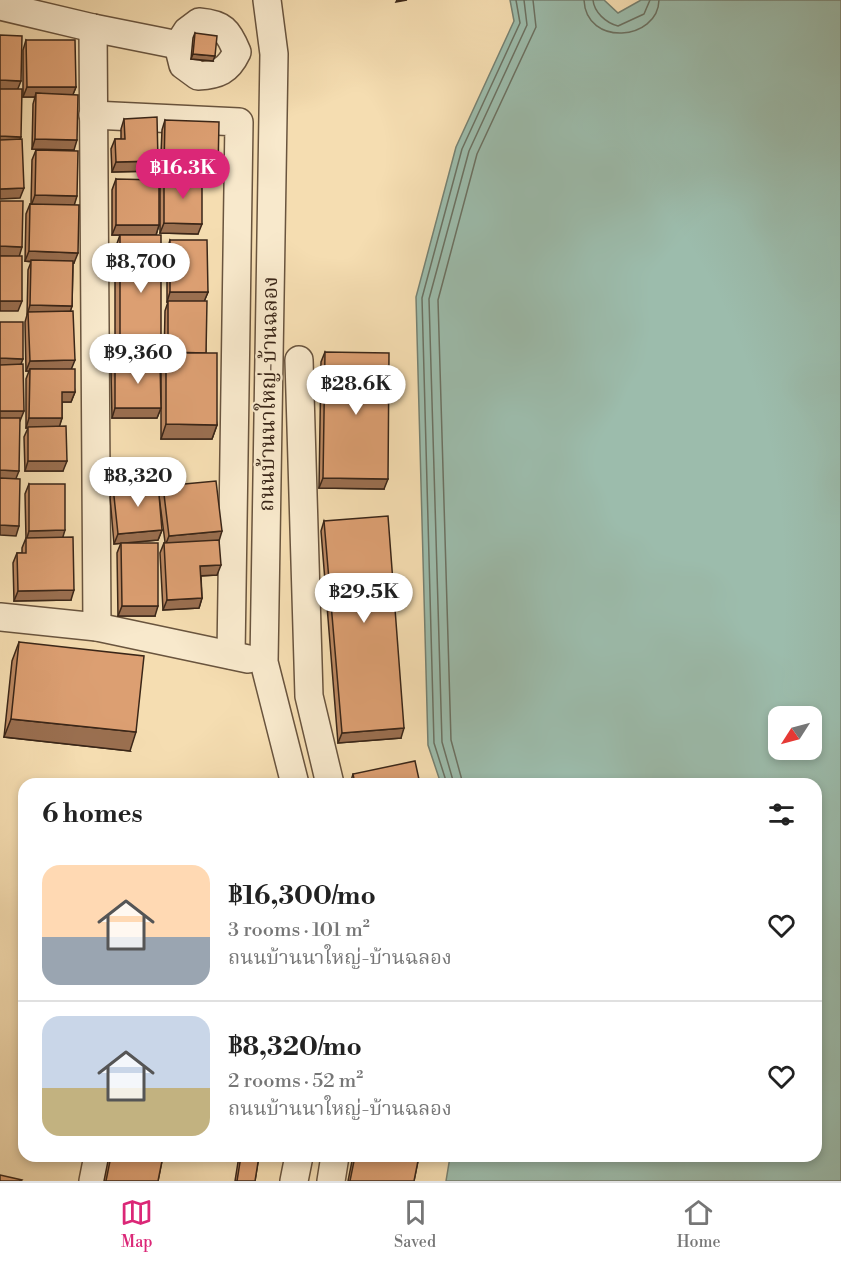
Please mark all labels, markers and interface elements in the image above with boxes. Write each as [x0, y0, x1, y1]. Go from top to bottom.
pin: ฿16.3K [134, 149, 232, 200]
text: ฿16.3K [150, 156, 216, 181]
pin: ฿8,700 [92, 243, 190, 294]
text: ฿8,700 [106, 250, 176, 275]
street label: ถนนบ้านนาใหญ่-บ้านฉลอง [251, 276, 284, 512]
pin: ฿9,360 [89, 334, 187, 385]
text: ฿9,360 [103, 341, 173, 366]
pin: ฿28.6K [307, 365, 405, 416]
text: ฿28.6K [321, 372, 391, 397]
pin: ฿8,320 [89, 457, 187, 508]
text: ฿8,320 [103, 464, 173, 489]
pin: ฿29.5K [315, 573, 413, 624]
text: ฿29.5K [329, 580, 399, 605]
north arrow [768, 706, 822, 760]
map controls [768, 706, 822, 760]
text: 6 homes [42, 798, 143, 830]
icon: filters [765, 798, 798, 831]
text: ฿16,300/mo [228, 880, 376, 912]
icon: home [90, 889, 162, 961]
icon: heart [765, 909, 798, 942]
text: 3 rooms · 101 m² [228, 918, 370, 943]
text: ถนนบ้านนาใหญ่-บ้านฉลอง [228, 946, 452, 971]
text: ฿8,320/mo [228, 1031, 362, 1063]
icon: home [90, 1040, 162, 1112]
icon: heart [765, 1060, 798, 1093]
text: 2 rooms · 52 m² [228, 1069, 363, 1094]
text: ถนนบ้านนาใหญ่-บ้านฉลอง [228, 1097, 452, 1122]
tab: Map [120, 1196, 153, 1252]
tab: Saved [394, 1196, 436, 1252]
tab: Home [677, 1196, 721, 1252]

